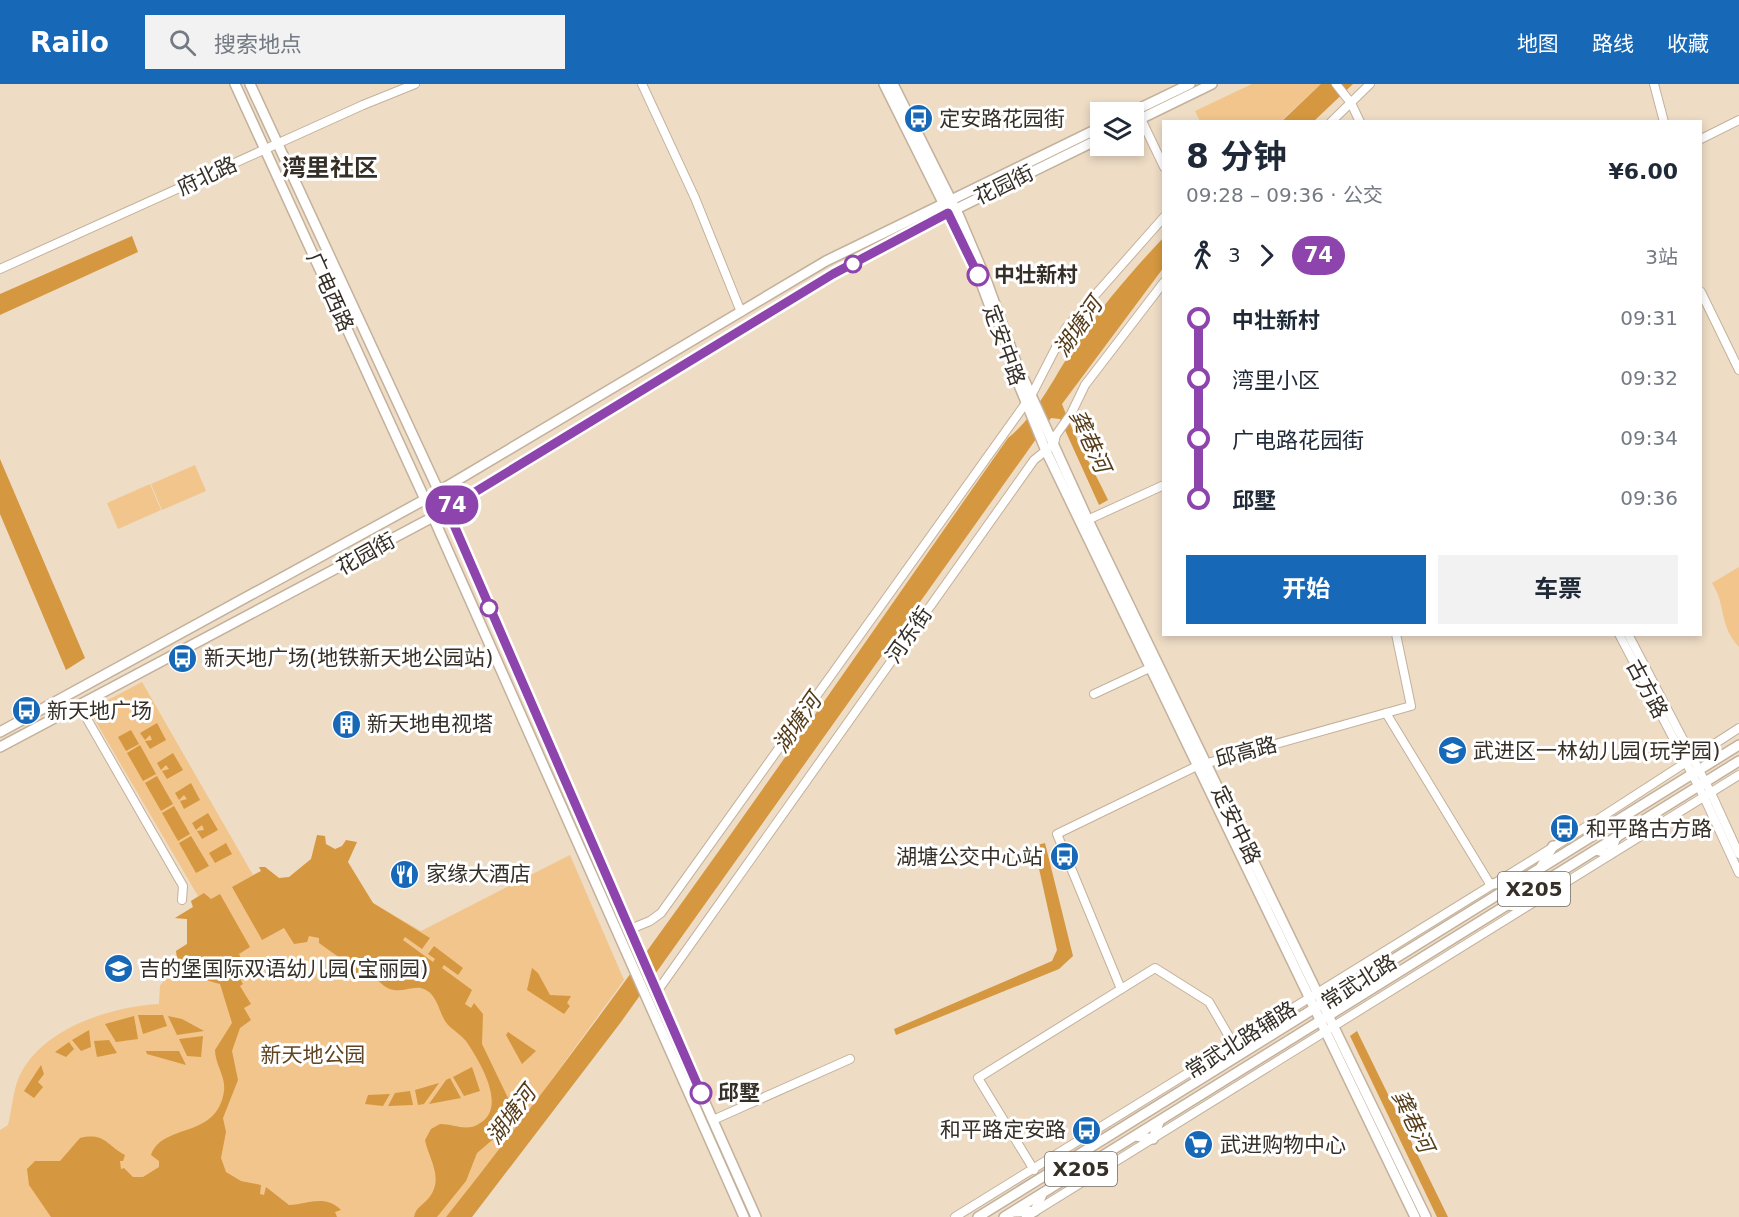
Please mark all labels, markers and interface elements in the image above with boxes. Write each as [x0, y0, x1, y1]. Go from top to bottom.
search box [145, 15, 565, 69]
text: Railo [30, 26, 109, 59]
icon: search [166, 26, 199, 59]
text: 搜索地点 [214, 32, 302, 57]
text: 地图 [1517, 32, 1559, 56]
text: 路线 [1592, 32, 1634, 56]
text: 收藏 [1667, 32, 1709, 56]
map controls [1090, 102, 1144, 156]
button: layers [1090, 102, 1144, 156]
bus stop icon: 定安路花园街 [902, 103, 934, 135]
place label: 定安路花园街 [939, 107, 1065, 131]
text: 8 分钟 [1186, 137, 1286, 176]
street label: 府北路 [173, 152, 241, 200]
district label: 湾里社区 [282, 154, 378, 182]
text: ¥6.00 [1608, 159, 1678, 184]
street label: 花园街 [970, 160, 1038, 210]
text: 09:28 – 09:36 · 公交 [1186, 183, 1383, 207]
icon: walk [1186, 239, 1219, 272]
icon: forward [1250, 239, 1283, 272]
text: 3 [1228, 243, 1241, 267]
text: 74 [1304, 243, 1333, 267]
text: 3站 [1645, 245, 1678, 269]
street label: 广电西路 [302, 249, 358, 335]
unlabelled marker [844, 255, 862, 273]
place label: 中壮新村 [994, 263, 1078, 287]
marker: 中壮新村 [967, 264, 989, 286]
water label: 湖塘河 [1049, 290, 1109, 361]
street label: 定安中路 [978, 301, 1030, 389]
text: 09:31 [1620, 306, 1678, 330]
text: 中壮新村 [1232, 308, 1320, 333]
text: 09:32 [1620, 366, 1678, 390]
text: 湾里小区 [1232, 368, 1320, 393]
water label: 龚巷河 [1065, 406, 1117, 480]
text: 09:34 [1620, 426, 1678, 450]
text: 广电路花园街 [1232, 428, 1364, 453]
line badge: 74 [425, 486, 479, 524]
text: 09:36 [1620, 486, 1678, 510]
text: 邱墅 [1232, 488, 1276, 513]
text: 74 [437, 493, 467, 517]
street label: 花园街 [333, 528, 399, 580]
button: 开始 [1186, 555, 1426, 624]
button: 车票 [1438, 555, 1678, 624]
unlabelled marker [480, 599, 498, 617]
street label: 河东街 [881, 602, 937, 668]
bus stop icon: 新天地广场(地铁新天地公园站) [167, 642, 199, 674]
place label: 新天地广场(地铁新天地公园站) [204, 646, 493, 670]
street label: 古方路 [1622, 656, 1672, 722]
water label: 湖塘河 [768, 686, 828, 757]
bus stop icon: 新天地广场 [10, 695, 42, 727]
place label: 新天地广场 [47, 699, 152, 723]
building icon: 新天地电视塔 [330, 708, 362, 740]
place label: 新天地电视塔 [367, 712, 493, 736]
street label: 邱高路 [1212, 732, 1280, 772]
school or university icon: 武进区一林幼儿园(玩学园) [1436, 735, 1468, 767]
place label: 武进区一林幼儿园(玩学园) [1473, 739, 1720, 763]
street label: 定安中路 [1207, 782, 1265, 868]
bus stop icon: 和平路古方路 [1549, 813, 1581, 845]
place label: 和平路古方路 [1586, 817, 1712, 841]
bus stop icon: 湖塘公交中心站 [1048, 841, 1080, 873]
place label: 湖塘公交中心站 [896, 845, 1043, 869]
restaurant icon: 家缘大酒店 [389, 858, 421, 890]
place label: 家缘大酒店 [426, 862, 531, 886]
road number: X205 [1498, 872, 1570, 906]
street label: 常武北路 [1317, 950, 1401, 1014]
school or university icon: 吉的堡国际双语幼儿园(宝丽园) [102, 953, 134, 985]
place label: 吉的堡国际双语幼儿园(宝丽园) [139, 957, 428, 981]
street label: 常武北路辅路 [1181, 996, 1301, 1084]
park label: 新天地公园 [261, 1043, 366, 1067]
water label: 湖塘河 [481, 1078, 543, 1149]
place label: 邱墅 [718, 1081, 760, 1105]
marker: 邱墅 [690, 1082, 712, 1104]
water label: 龚巷河 [1387, 1086, 1440, 1160]
bus stop icon: 和平路定安路 [1071, 1114, 1103, 1146]
place label: 和平路定安路 [940, 1118, 1066, 1142]
supermarket icon: 武进购物中心 [1183, 1129, 1215, 1161]
place label: 武进购物中心 [1220, 1133, 1346, 1157]
road number: X205 [1045, 1152, 1117, 1186]

